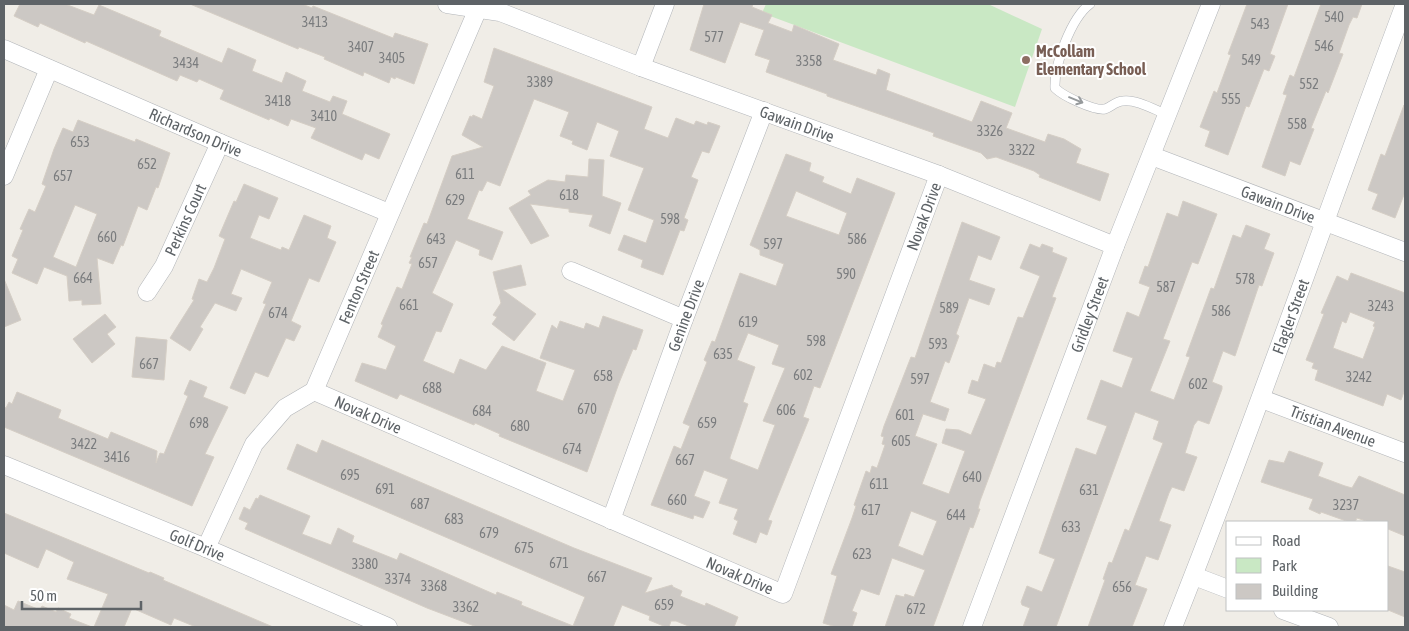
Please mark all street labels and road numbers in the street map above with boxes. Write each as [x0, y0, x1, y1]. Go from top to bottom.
street label: Gawain Drive [758, 102, 837, 145]
street label: Richardson Drive [146, 104, 245, 160]
street label: Perkins Court [161, 180, 209, 259]
street label: Novak Drive [903, 180, 944, 253]
street label: Gawain Drive [1239, 182, 1318, 226]
street label: Fenton Street [335, 247, 383, 326]
street label: Gridley Street [1067, 273, 1112, 355]
street label: Flagler Street [1268, 276, 1312, 356]
street label: Genine Drive [664, 277, 707, 354]
street label: Novak Drive [332, 392, 404, 437]
street label: Tristian Avenue [1288, 401, 1378, 450]
street label: Golf Drive [167, 525, 228, 564]
street label: Novak Drive [704, 553, 776, 598]

